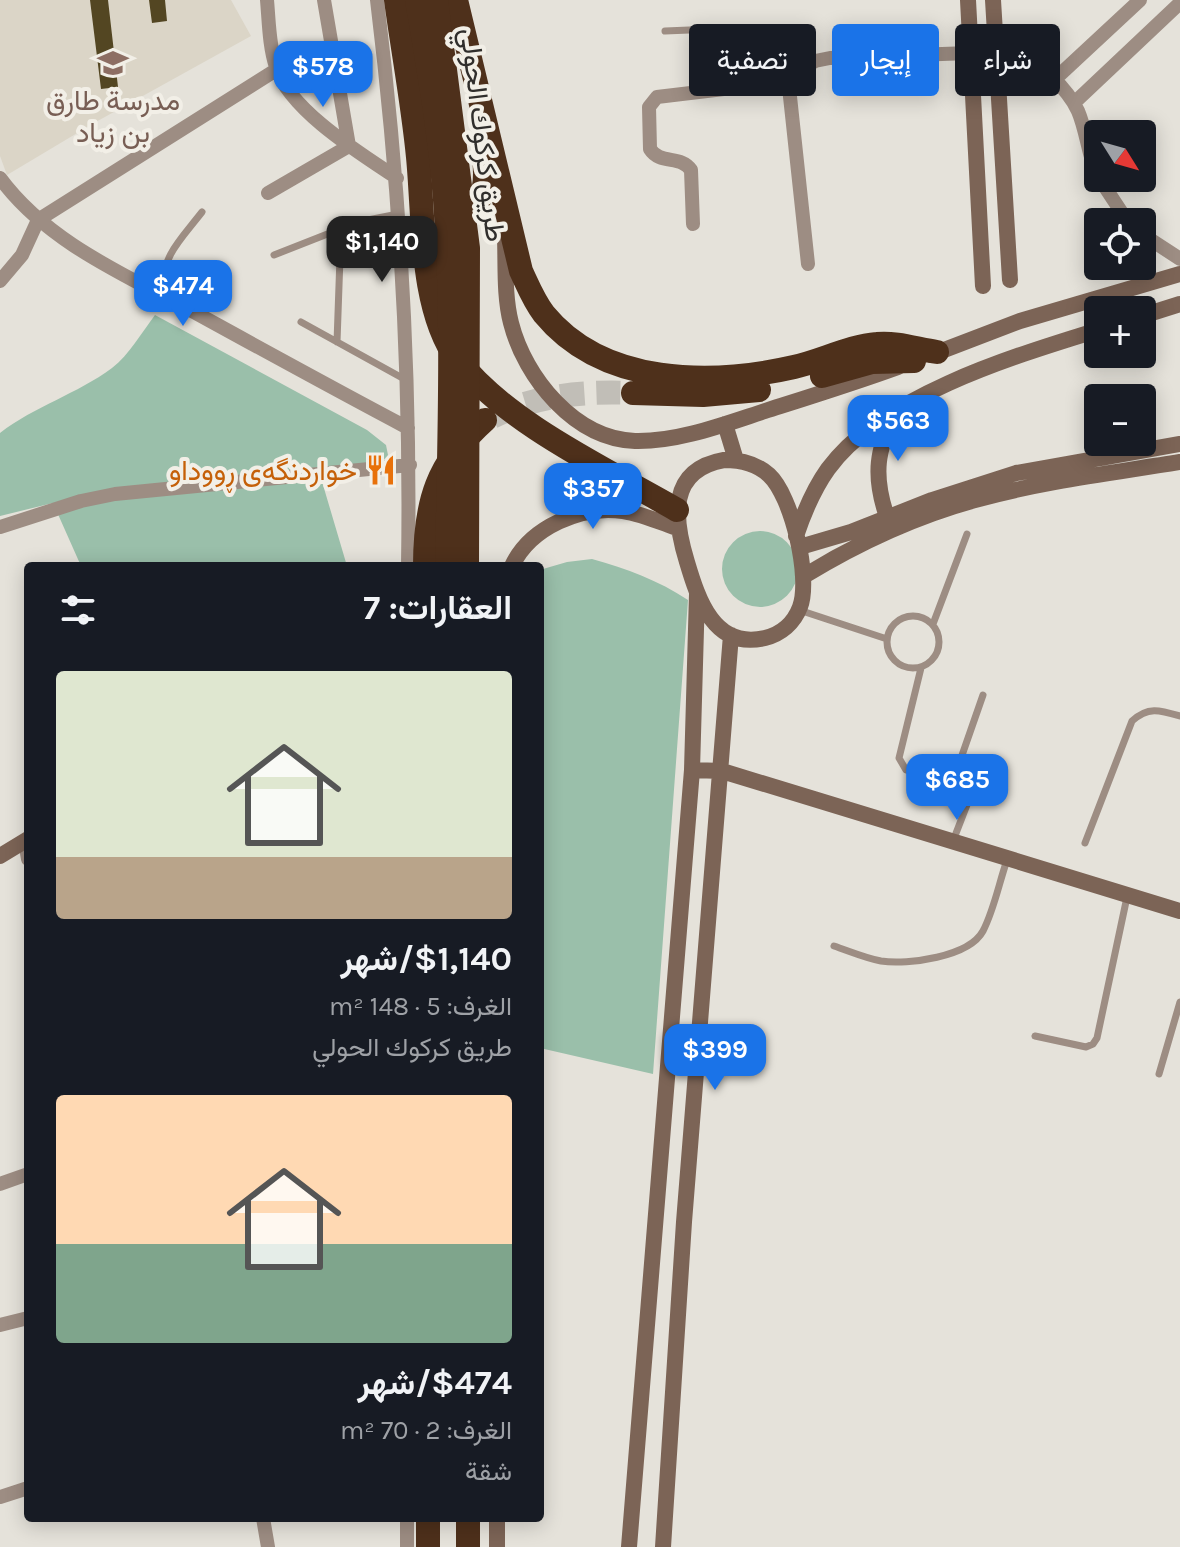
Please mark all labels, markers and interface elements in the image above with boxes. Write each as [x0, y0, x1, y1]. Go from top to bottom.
chip: تصفية [689, 24, 816, 96]
chip: إيجار [832, 24, 939, 96]
chip: شراء [955, 24, 1060, 96]
street label: طريق كركوك الحولي [448, 26, 512, 245]
pin: $578 [276, 41, 370, 109]
school or university icon: مدرسة طارق بن زياد [96, 46, 130, 80]
text: $578 [292, 51, 354, 82]
place label: مدرسة طارق بن زياد [46, 84, 180, 150]
north arrow [1084, 120, 1156, 192]
map controls [1084, 120, 1156, 456]
button: locate [1084, 208, 1156, 280]
pin: $1,140 [317, 216, 447, 284]
text: $1,140 [345, 226, 419, 257]
pin: $474 [136, 260, 230, 328]
text: $474 [152, 270, 214, 301]
button: + [1084, 296, 1156, 368]
button: − [1084, 384, 1156, 456]
pin: $563 [851, 395, 945, 463]
text: $563 [865, 405, 931, 436]
restaurant icon: خواردنگەی ڕووداو [364, 453, 398, 487]
place label: خواردنگەی ڕووداو [169, 454, 357, 493]
pin: $357 [546, 463, 640, 531]
text: $357 [562, 473, 624, 504]
icon: filters [56, 588, 100, 632]
text: العقارات: 7 [363, 588, 512, 628]
icon: home [212, 723, 356, 867]
pin: $685 [910, 754, 1004, 822]
text: $685 [924, 764, 990, 795]
text: $1,140/شهر [340, 939, 512, 979]
text: الغرف: 5 · 148 m² [329, 991, 512, 1022]
pin: $399 [668, 1024, 762, 1092]
text: طريق كركوك الحولي [312, 1032, 512, 1063]
text: $399 [682, 1034, 748, 1065]
icon: home [212, 1147, 356, 1291]
text: $474/شهر [358, 1363, 512, 1403]
text: الغرف: 2 · 70 m² [340, 1415, 512, 1446]
text: شقة [465, 1456, 512, 1487]

